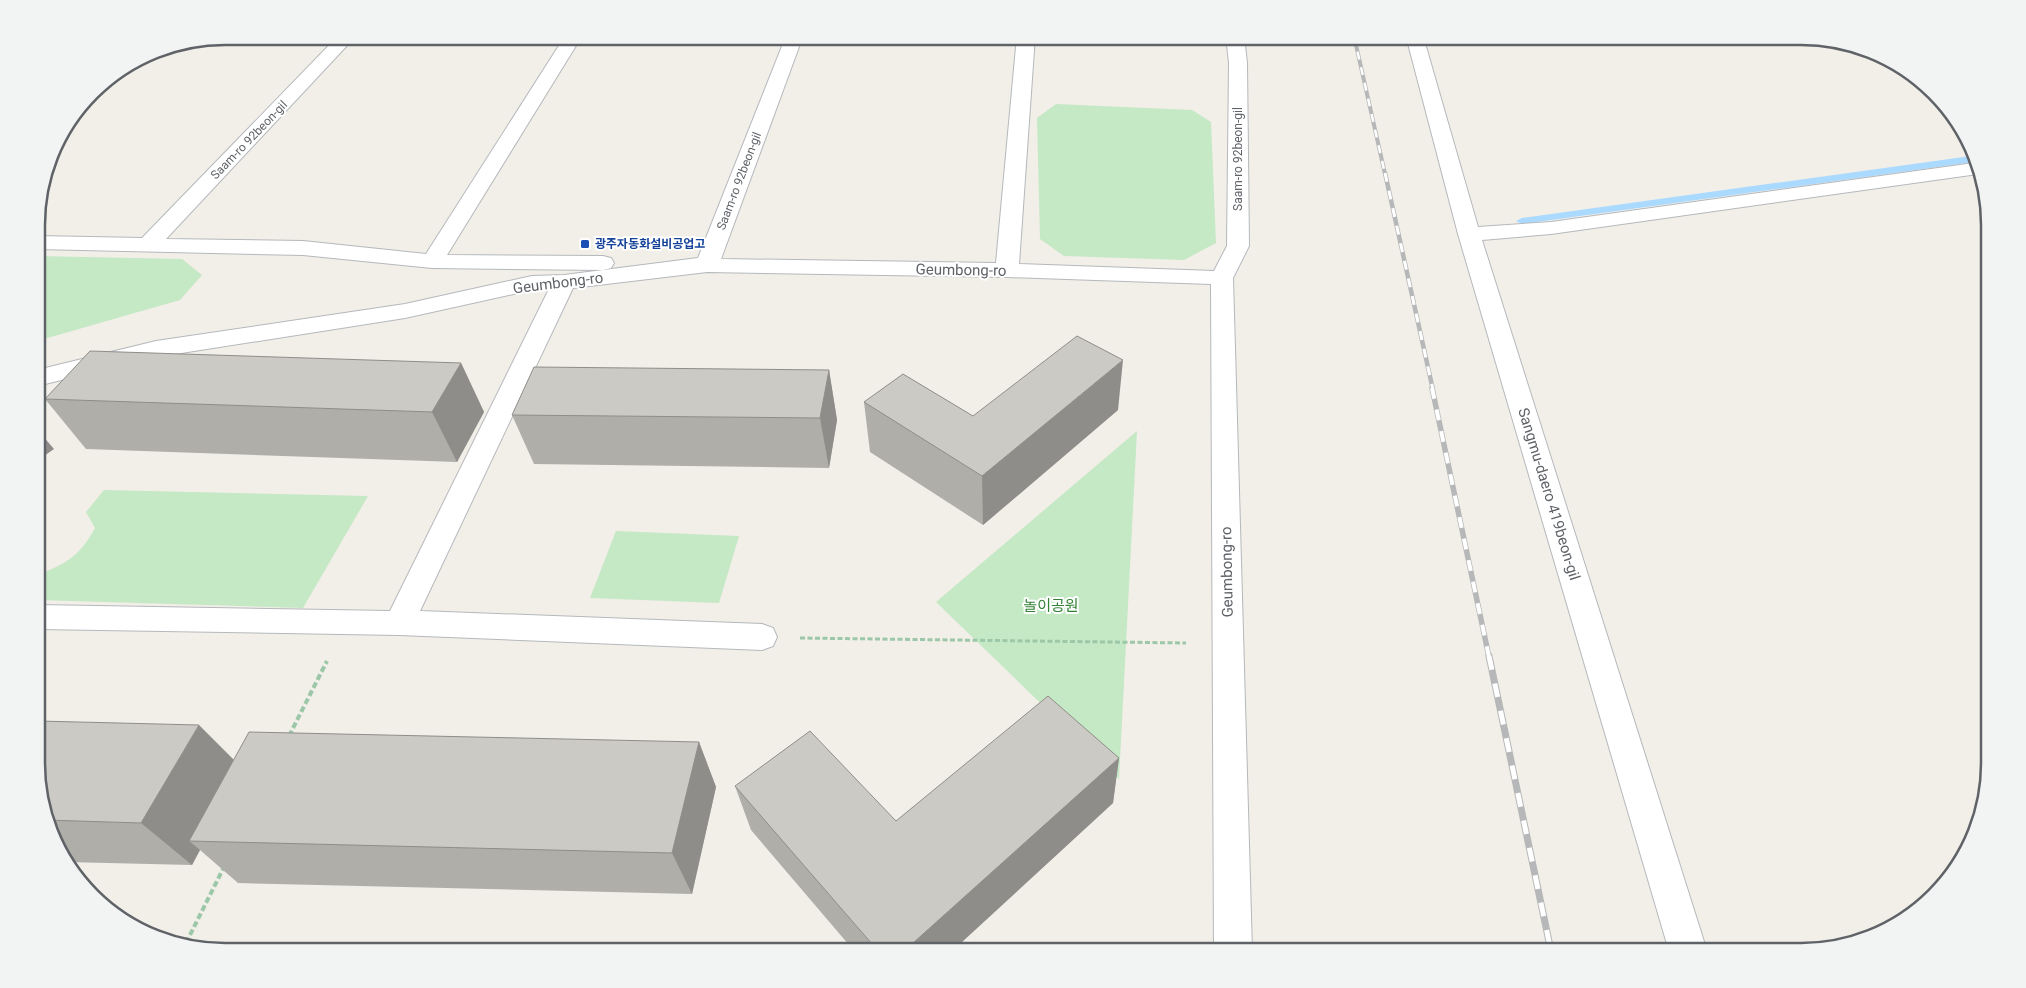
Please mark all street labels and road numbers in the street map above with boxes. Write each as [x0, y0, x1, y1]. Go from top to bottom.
street label: Saam-ro 92beon-gil [208, 98, 290, 182]
street label: Saam-ro 92beon-gil [1231, 107, 1245, 211]
street label: Saam-ro 92beon-gil [714, 130, 764, 232]
street label: Geumbong-ro [915, 260, 1007, 280]
street label: Geumbong-ro [512, 269, 604, 297]
street label: Sangmu-daero 419beon-gil [1514, 406, 1584, 582]
street label: Geumbong-ro [1217, 526, 1237, 618]

